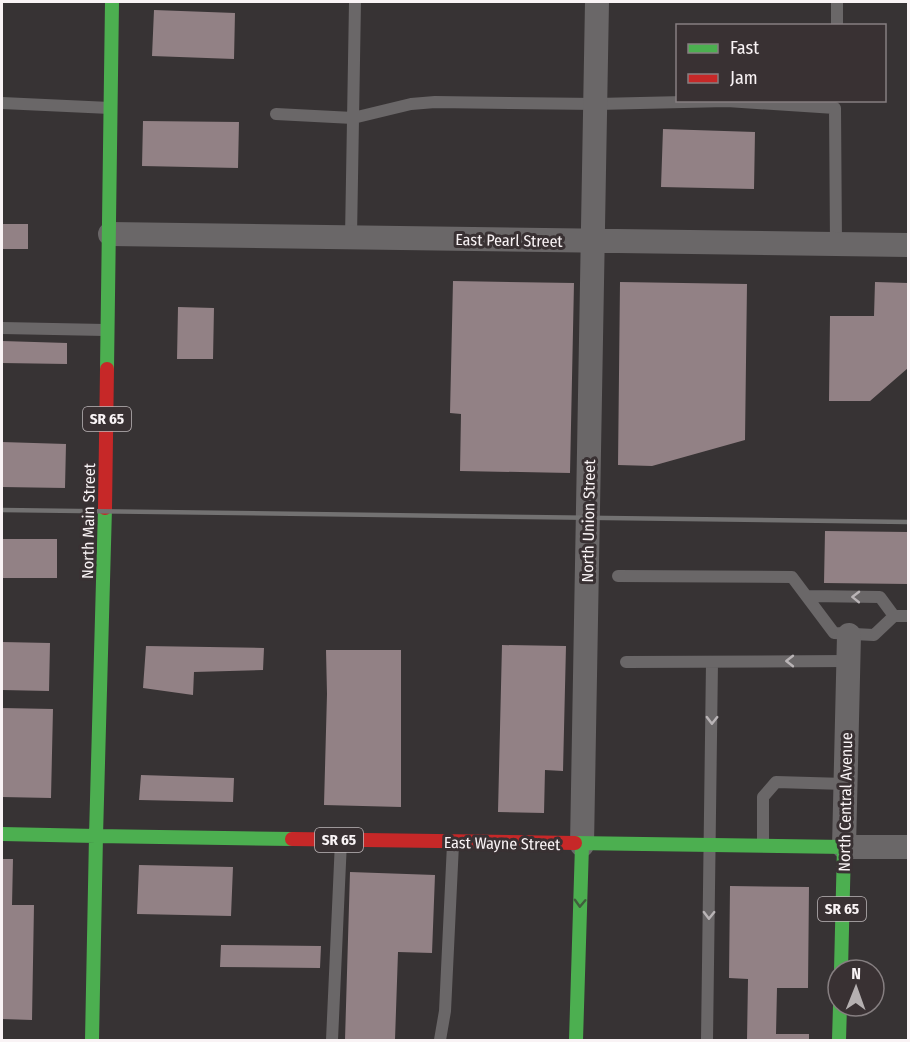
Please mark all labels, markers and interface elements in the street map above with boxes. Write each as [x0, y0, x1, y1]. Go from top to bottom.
legend [676, 24, 886, 102]
text: Fast [730, 37, 759, 59]
text: Jam [730, 67, 758, 89]
street label: East Pearl Street [455, 230, 564, 251]
road number: SR 65 [83, 407, 131, 431]
street label: North Union Street [578, 459, 599, 583]
street label: North Main Street [78, 462, 99, 579]
one-way arrow [851, 591, 860, 603]
one-way arrow [785, 655, 794, 667]
one-way arrow [706, 716, 718, 725]
street label: North Central Avenue [835, 732, 856, 872]
road number: SR 65 [315, 828, 363, 852]
street label: East Wayne Street [444, 833, 561, 854]
road number: SR 65 [818, 897, 866, 921]
one-way arrow [574, 899, 587, 908]
one-way arrow [703, 911, 715, 920]
north arrow [826, 958, 886, 1018]
text: N [851, 964, 861, 983]

